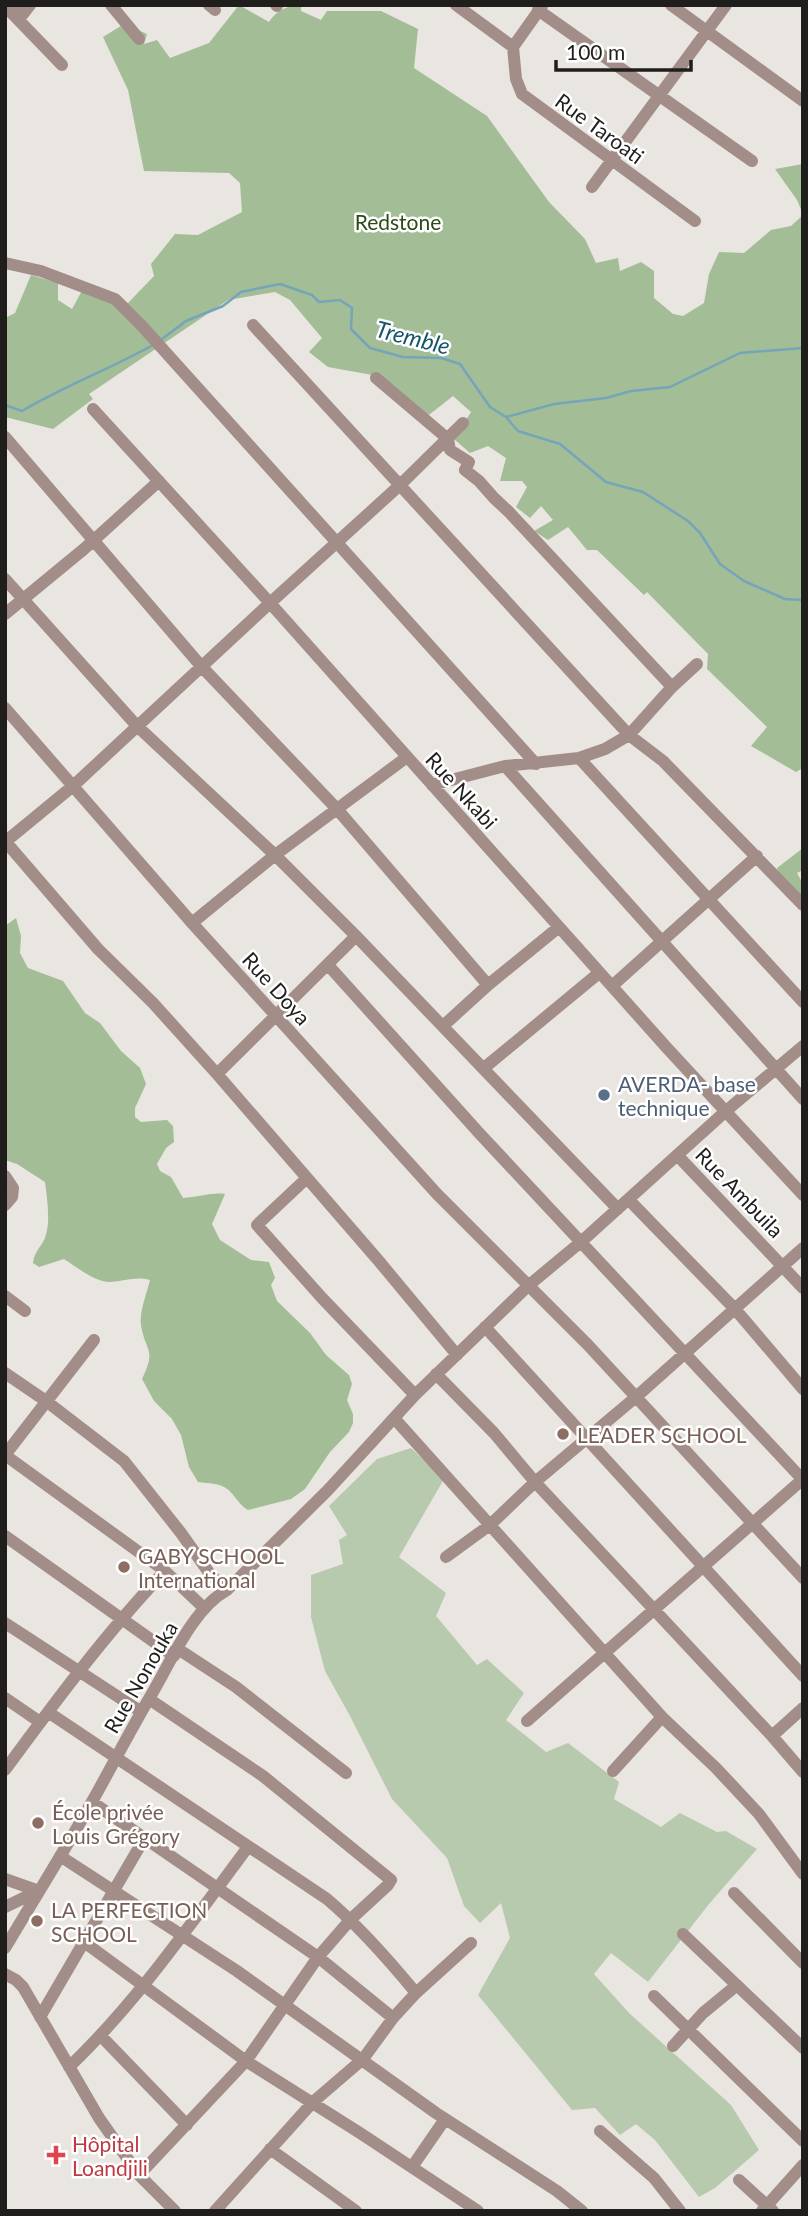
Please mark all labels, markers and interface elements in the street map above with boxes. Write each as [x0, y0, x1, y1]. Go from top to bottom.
scale bar [556, 28, 691, 72]
text: 100 m [566, 39, 625, 64]
street label: Rue Taroati [551, 88, 649, 168]
park label: Redstone [355, 209, 441, 234]
water label: Tremble [373, 314, 453, 360]
street label: Rue Nkabi [421, 746, 503, 834]
street label: Rue Doya [238, 946, 316, 1030]
place label: AVERDA- base technique [618, 1071, 756, 1120]
marker: AVERDA- base technique [596, 1087, 612, 1103]
street label: Rue Ambuila [691, 1142, 789, 1242]
place label: LEADER SCHOOL [577, 1422, 747, 1447]
marker: LEADER SCHOOL [555, 1426, 571, 1442]
place label: GABY SCHOOL International [138, 1543, 284, 1592]
marker: GABY SCHOOL International [116, 1559, 132, 1575]
street label: Rue Nonouka [98, 1617, 182, 1737]
place label: École privée Louis Grégory [52, 1799, 180, 1848]
marker: École privée Louis Grégory [30, 1815, 46, 1831]
place label: LA PERFECTION SCHOOL [51, 1897, 207, 1946]
marker: LA PERFECTION SCHOOL [29, 1913, 45, 1929]
place label: Hôpital Loandjili [72, 2131, 148, 2180]
marker: Hôpital Loandjili [46, 2145, 66, 2165]

